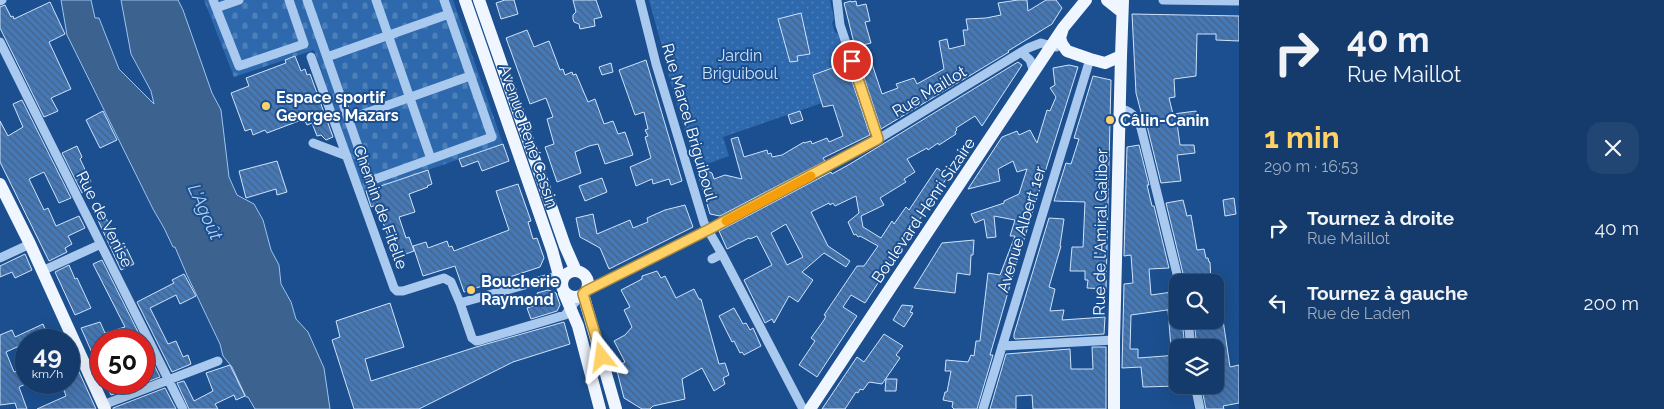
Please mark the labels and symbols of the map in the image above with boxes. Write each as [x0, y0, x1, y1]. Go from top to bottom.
pin [831, 40, 873, 82]
street label: Rue Marcel Briguiboul [658, 41, 721, 204]
park label: Jardin Briguiboul [702, 46, 779, 83]
street label: Avenue René Cassin [495, 62, 562, 210]
street label: Rue Maillot [889, 62, 970, 121]
place label: Espace sportif Georges Mazars [276, 88, 399, 125]
marker: Espace sportif Georges Mazars [260, 100, 272, 112]
place label: Câlin-Canin [1120, 111, 1209, 130]
marker: Câlin-Canin [1104, 114, 1116, 126]
street label: Boulevard Henri Sizaire [868, 134, 979, 287]
street label: Chemin de Fitelle [349, 143, 412, 272]
street label: Rue de l'Amiral Galiber [1090, 148, 1111, 316]
street label: Avenue Albert 1er [993, 163, 1050, 295]
street label: Rue de Venise [72, 168, 137, 270]
water label: L'Agoût [184, 181, 227, 243]
place label: Boucherie Raymond [481, 272, 560, 309]
marker: Boucherie Raymond [465, 284, 477, 296]
speed limit sign: 50 [90, 329, 155, 394]
position arrow [575, 330, 627, 382]

